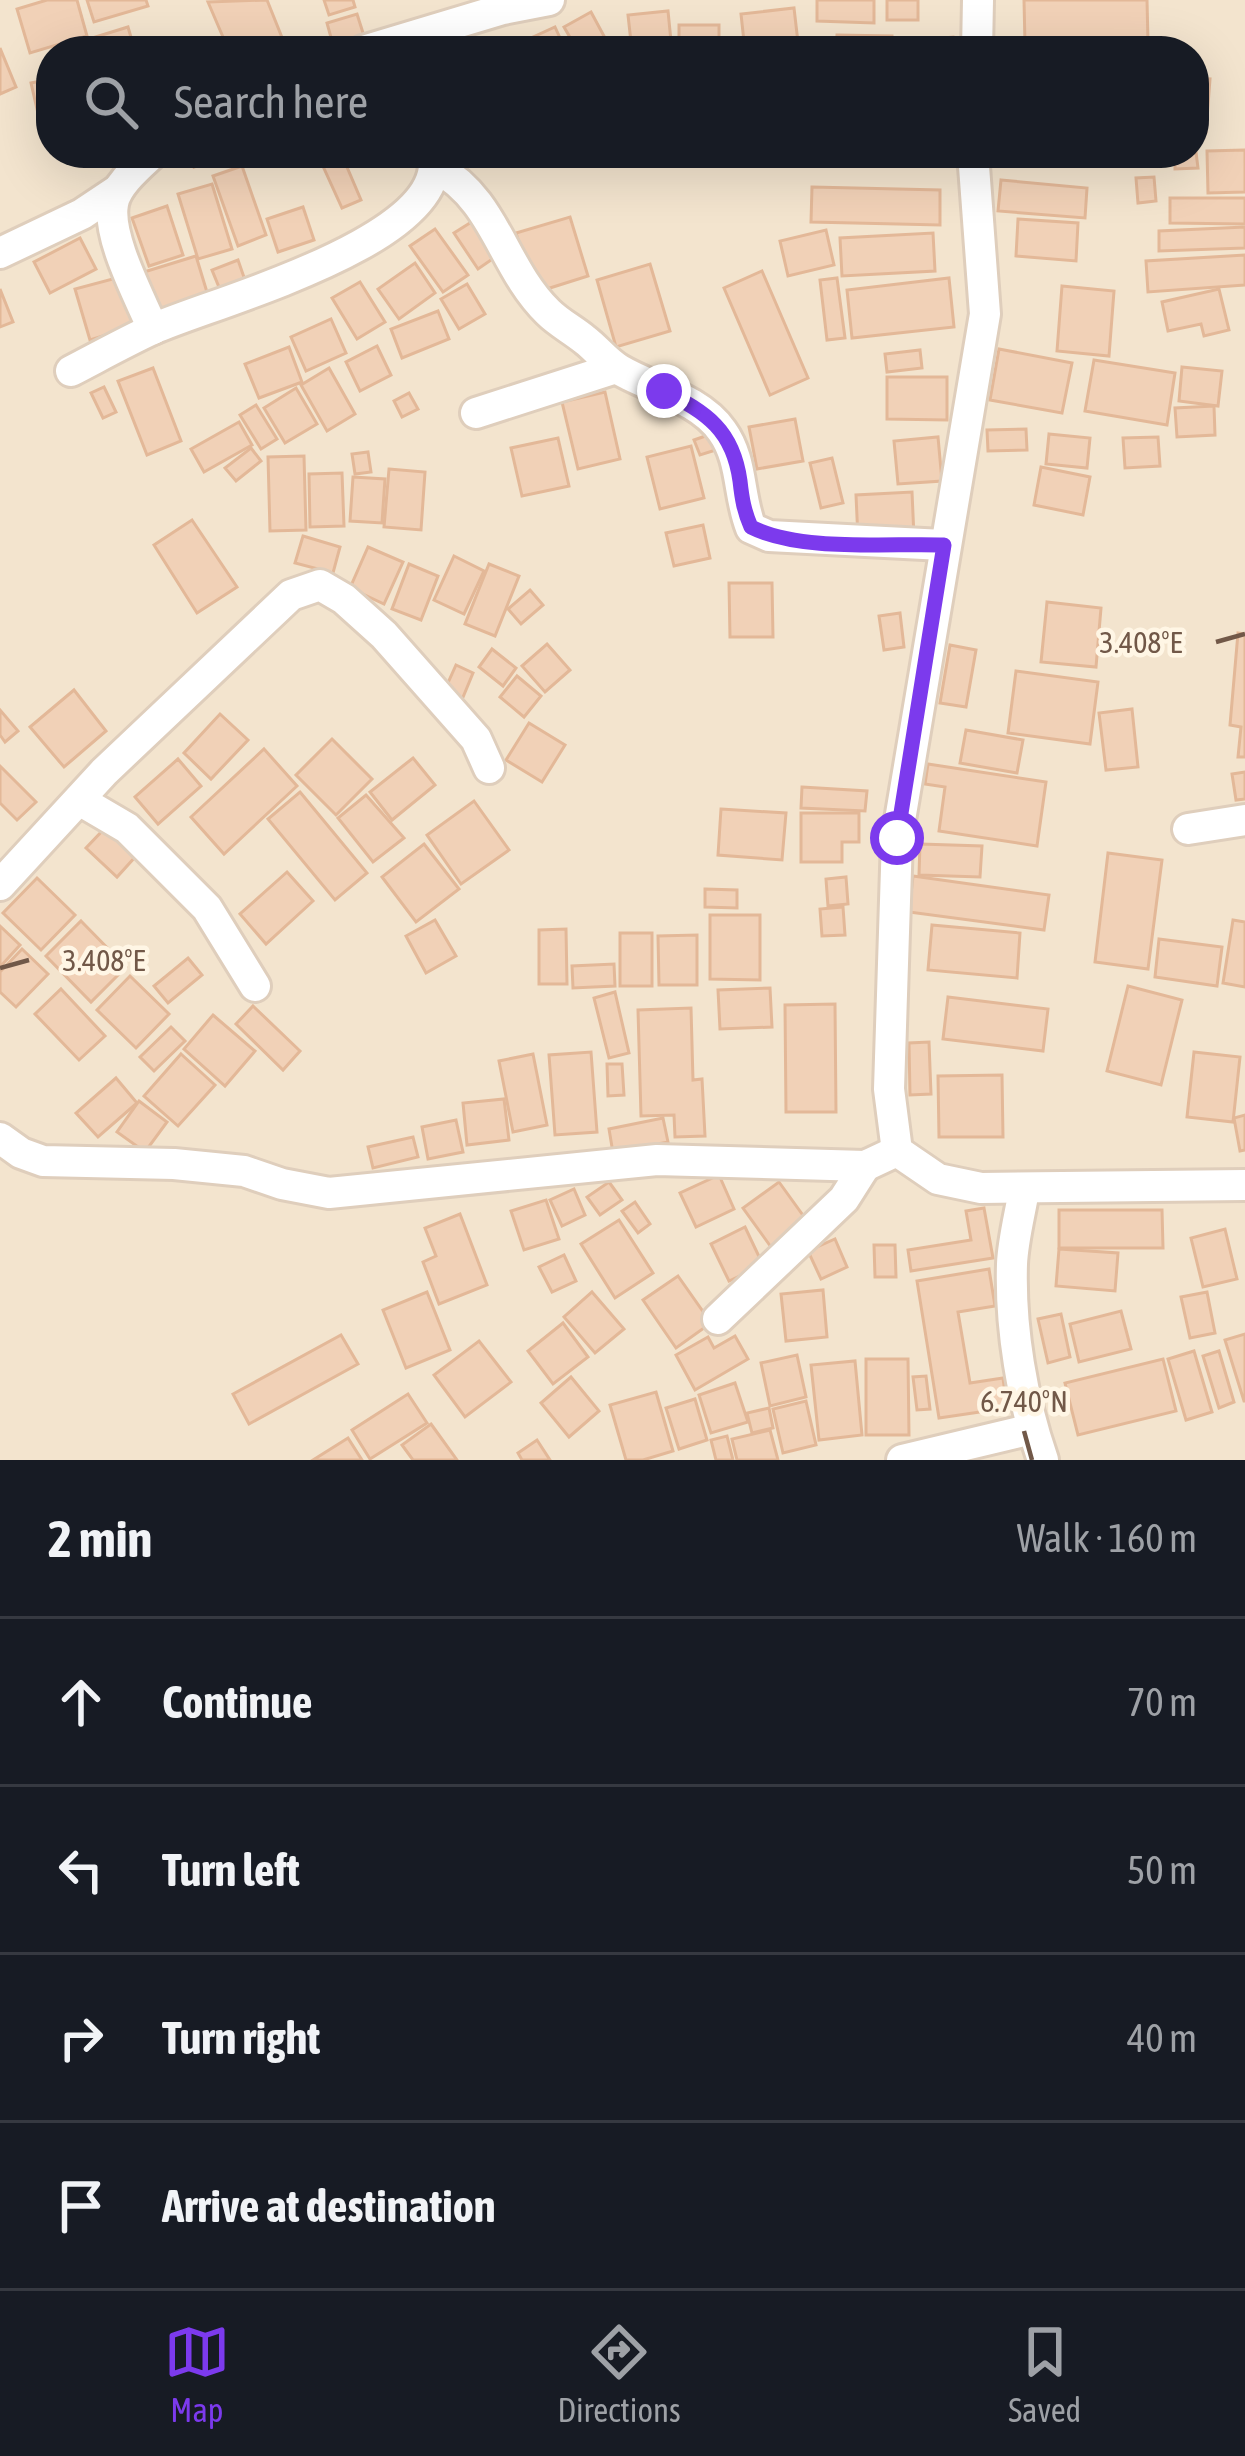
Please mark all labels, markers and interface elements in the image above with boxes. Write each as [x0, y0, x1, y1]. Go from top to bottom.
search box [36, 36, 1209, 168]
icon: search [78, 69, 144, 135]
text: Search here [174, 76, 368, 128]
route end [637, 364, 691, 418]
text: 3.408°E [1100, 625, 1183, 659]
route start [870, 811, 924, 865]
text: 3.408°E [63, 943, 146, 977]
text: 6.740°N [980, 1384, 1068, 1418]
text: 2 min [48, 1509, 152, 1568]
text: Walk · 160 m [1017, 1516, 1197, 1560]
icon: ahead [48, 1669, 114, 1735]
text: Continue [162, 1676, 313, 1728]
text: 70 m [1127, 1680, 1197, 1724]
icon: left [48, 1837, 114, 1903]
text: Turn left [162, 1844, 300, 1896]
text: 50 m [1127, 1848, 1197, 1892]
icon: right [48, 2005, 114, 2071]
text: Turn right [162, 2012, 320, 2064]
text: 40 m [1127, 2016, 1197, 2060]
icon: arrive [48, 2173, 114, 2239]
text: Arrive at destination [162, 2180, 496, 2232]
tab: Map [164, 2319, 230, 2429]
tab: Directions [557, 2319, 681, 2429]
tab: Saved [1008, 2319, 1081, 2429]

